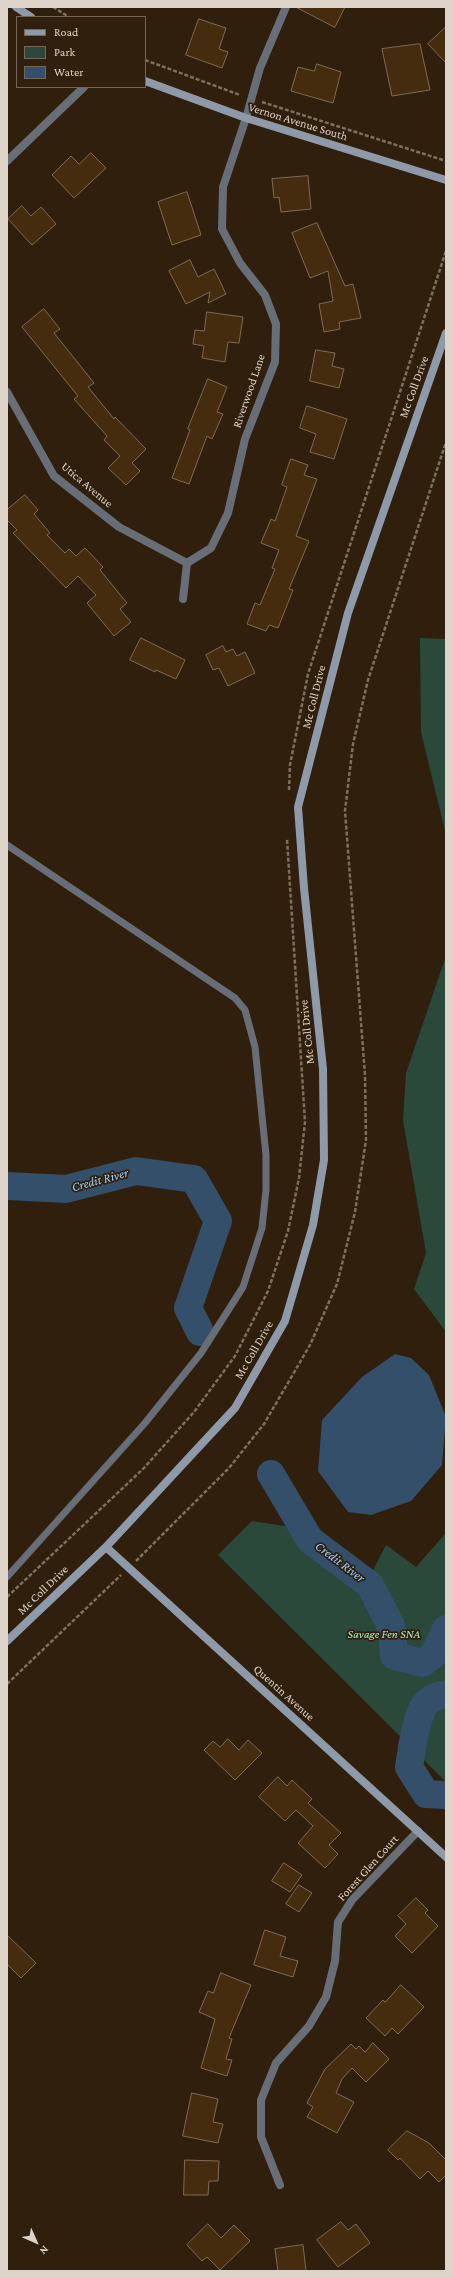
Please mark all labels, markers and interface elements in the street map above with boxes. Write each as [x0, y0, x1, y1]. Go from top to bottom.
legend [16, 16, 146, 88]
text: Road [54, 25, 78, 39]
text: Park [54, 45, 75, 59]
text: Water [54, 65, 83, 79]
street label: Vernon Avenue South [247, 100, 349, 144]
street label: Riverwood Lane [230, 352, 268, 430]
street label: Mc Coll Drive [396, 354, 432, 420]
street label: Utica Avenue [58, 459, 116, 511]
street label: Mc Coll Drive [299, 664, 329, 730]
street label: Mc Coll Drive [296, 999, 318, 1065]
water label: Credit River [70, 1165, 130, 1195]
street label: Mc Coll Drive [232, 1318, 276, 1382]
water label: Credit River [312, 1538, 368, 1586]
street label: Mc Coll Drive [15, 1562, 71, 1618]
park label: Savage Fen SNA [348, 1627, 420, 1641]
street label: Quentin Avenue [250, 1662, 318, 1724]
street label: Forest Glen Court [335, 1832, 401, 1904]
north arrow [16, 2222, 56, 2262]
text: N [38, 2244, 51, 2257]

